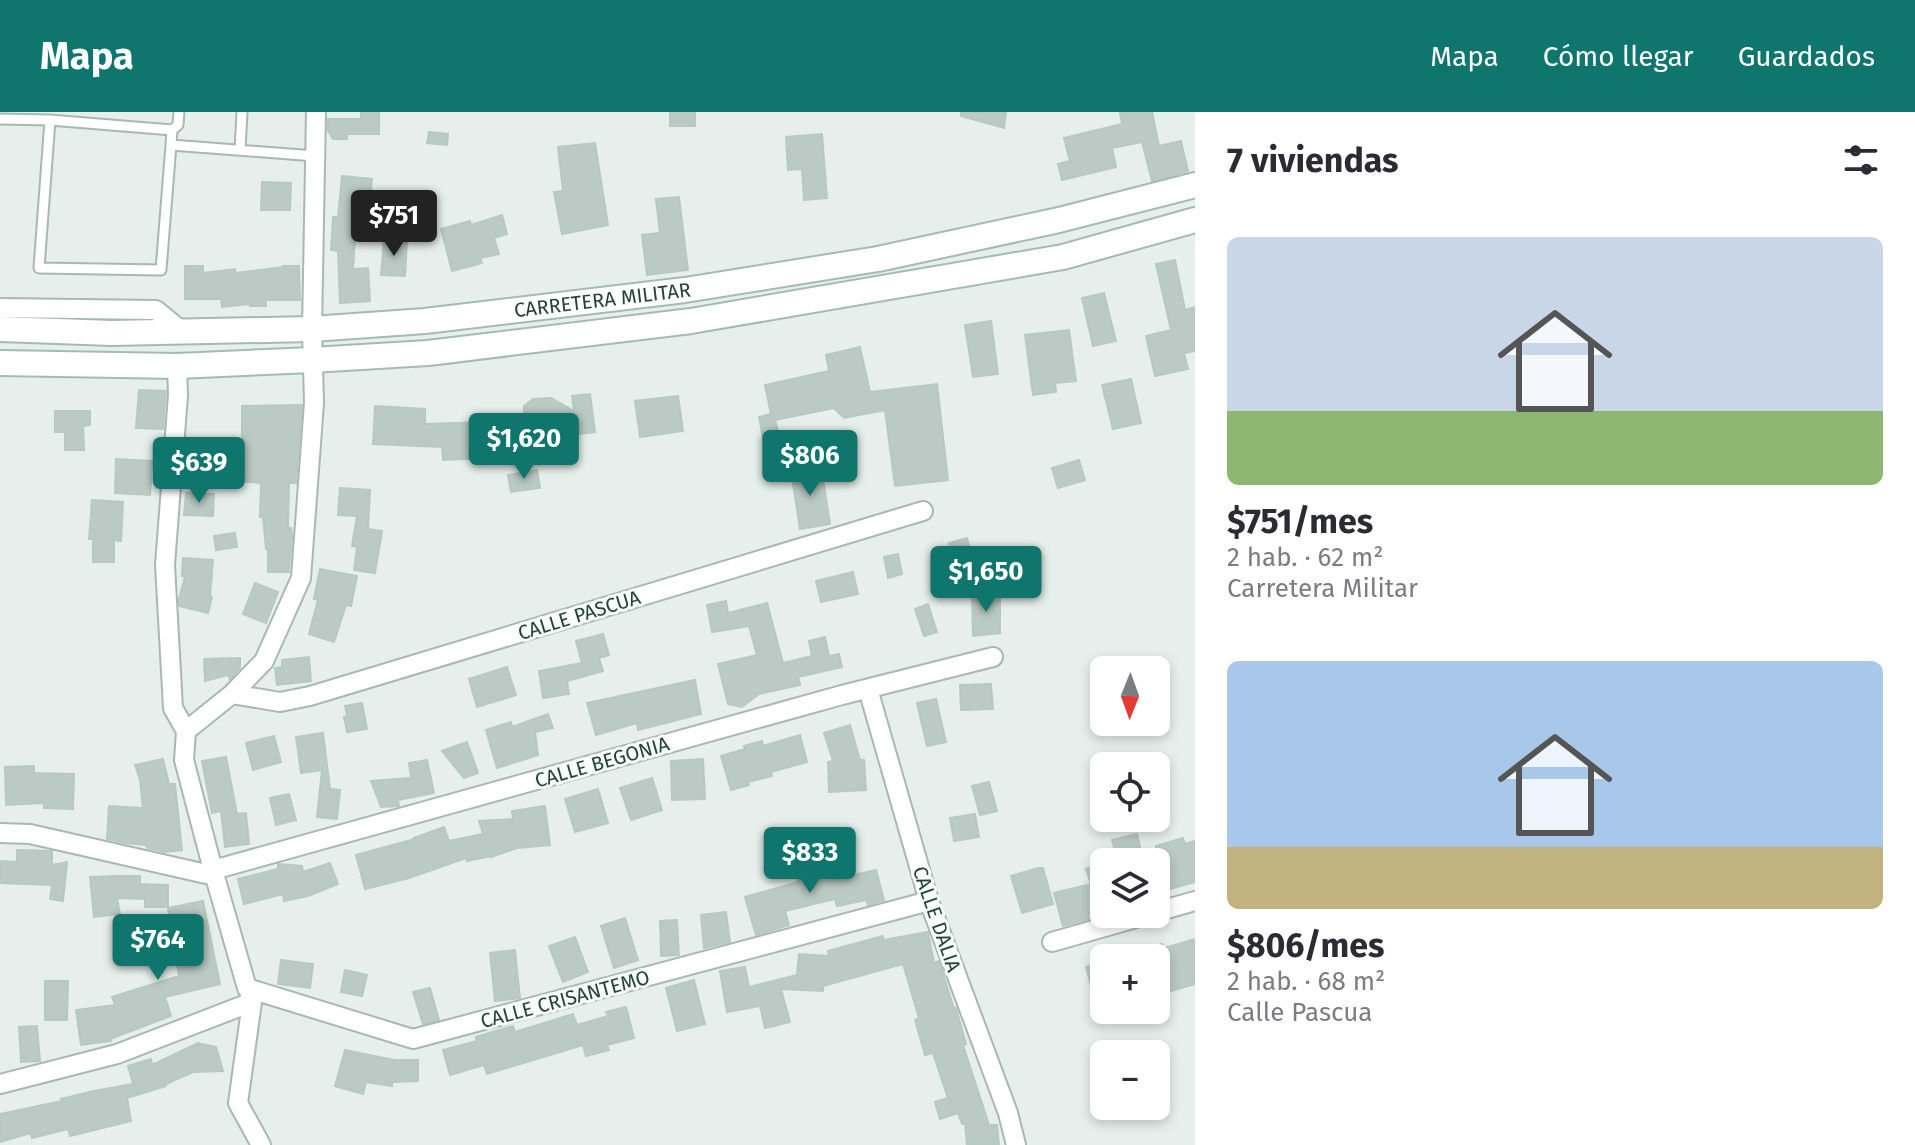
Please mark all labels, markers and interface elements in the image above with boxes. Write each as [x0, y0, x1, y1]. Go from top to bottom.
text: Mapa [40, 33, 134, 79]
text: Mapa [1430, 40, 1499, 73]
text: Cómo llegar [1543, 40, 1694, 73]
text: Guardados [1738, 40, 1875, 73]
icon: filters [1839, 138, 1883, 182]
text: 7 viviendas [1227, 140, 1399, 181]
pin: $751 [347, 190, 441, 258]
text: $751 [369, 200, 419, 231]
street label: CARRETERA MILITAR [513, 277, 692, 322]
icon: home [1483, 289, 1627, 433]
pin: $1,620 [459, 413, 589, 481]
text: $1,620 [487, 423, 561, 454]
pin: $806 [763, 430, 857, 498]
pin: $639 [152, 437, 246, 505]
text: $806 [780, 440, 840, 471]
text: $639 [171, 447, 227, 478]
text: $751/mes [1227, 501, 1373, 542]
text: 2 hab. · 62 m² [1227, 542, 1383, 573]
pin: $1,650 [921, 546, 1051, 614]
text: $1,650 [948, 556, 1024, 587]
text: Carretera Militar [1227, 573, 1418, 604]
street label: CALLE PASCUA [515, 585, 644, 645]
north arrow [1090, 656, 1170, 736]
map controls [1090, 656, 1170, 1120]
icon: home [1483, 713, 1627, 857]
street label: CALLE BEGONIA [532, 731, 672, 793]
button: locate [1090, 752, 1170, 832]
pin: $833 [763, 827, 857, 895]
text: $833 [782, 837, 838, 868]
button: layers [1090, 848, 1170, 928]
street label: CALLE DALIA [908, 863, 966, 975]
pin: $764 [111, 914, 205, 982]
text: $764 [131, 924, 185, 955]
text: $806/mes [1227, 925, 1384, 966]
button: + [1090, 944, 1170, 1024]
street label: CALLE CRISANTEMO [478, 965, 652, 1033]
text: 2 hab. · 68 m² [1227, 966, 1385, 997]
text: Calle Pascua [1227, 997, 1373, 1028]
button: − [1090, 1040, 1170, 1120]

